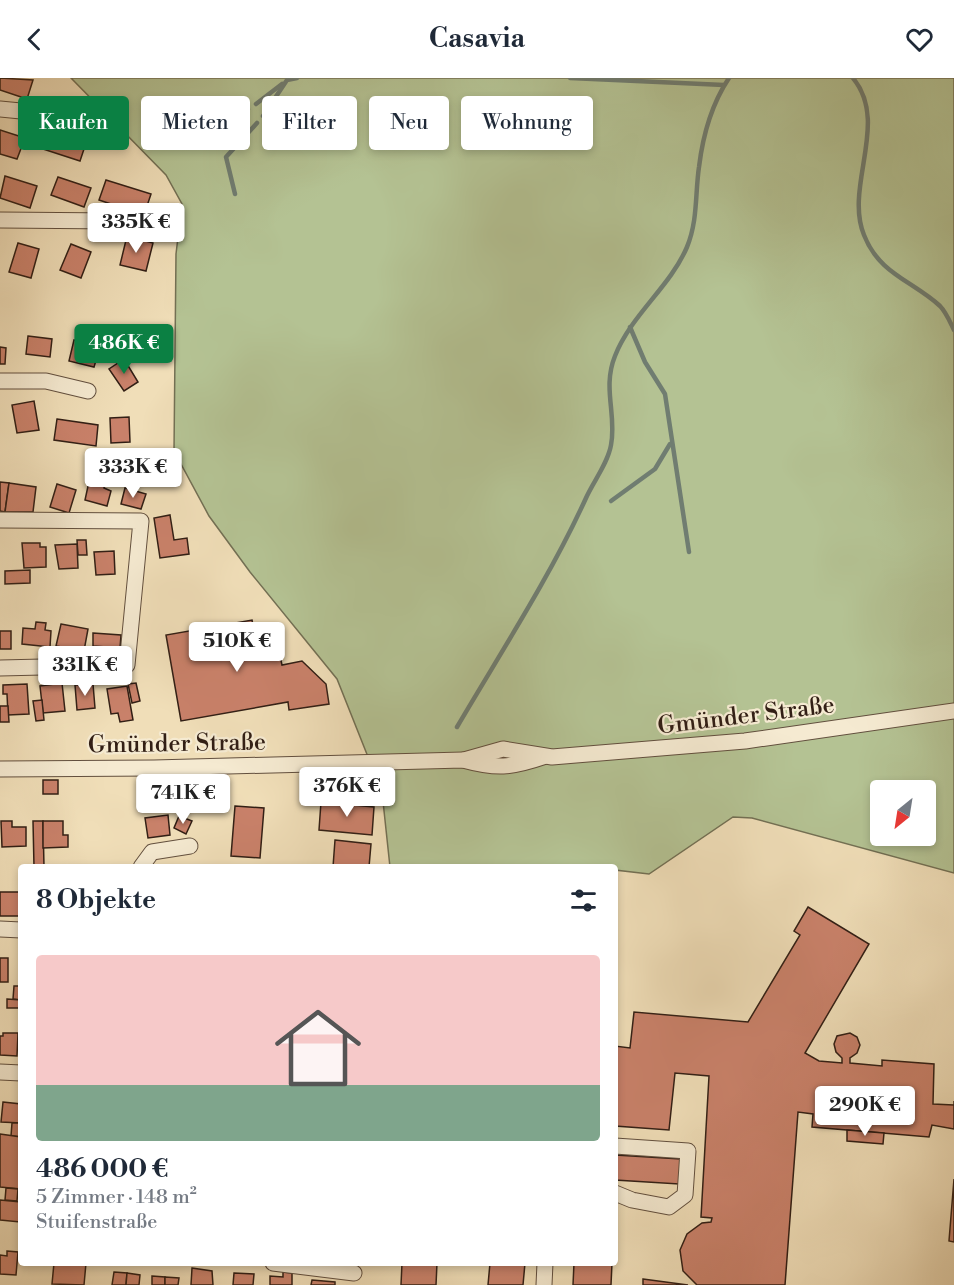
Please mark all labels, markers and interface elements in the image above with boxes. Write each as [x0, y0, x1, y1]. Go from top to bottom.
text: Casavia [429, 22, 525, 56]
icon: back [18, 23, 51, 56]
icon: heart [903, 23, 936, 56]
chip: Kaufen [18, 96, 129, 150]
chip: Mieten [141, 96, 250, 150]
chip: Filter [262, 96, 357, 150]
chip: Neu [369, 96, 449, 150]
chip: Wohnung [461, 96, 593, 150]
pin: 335K € [87, 203, 185, 254]
text: 335K € [102, 210, 170, 235]
pin: 486K € [75, 324, 173, 375]
text: 486K € [88, 331, 160, 356]
pin: 333K € [84, 448, 182, 499]
text: 333K € [99, 455, 167, 480]
pin: 510K € [188, 622, 286, 673]
text: 510K € [203, 629, 271, 654]
pin: 331K € [36, 646, 134, 697]
text: 331K € [52, 653, 118, 678]
street label: Gmünder Straße [656, 690, 836, 742]
street label: Gmünder Straße [88, 727, 266, 761]
pin: 376K € [298, 767, 396, 818]
pin: 741K € [134, 774, 232, 825]
text: 376K € [313, 774, 381, 799]
north arrow [870, 780, 936, 846]
map controls [870, 780, 936, 846]
text: 741K € [150, 781, 216, 806]
text: 8 Objekte [36, 884, 156, 916]
icon: filters [567, 884, 600, 917]
icon: home [264, 994, 372, 1102]
pin: 290K € [816, 1086, 914, 1137]
text: 290K € [829, 1093, 901, 1118]
text: 486 000 € [36, 1153, 168, 1185]
text: 5 Zimmer · 148 m² [36, 1185, 197, 1210]
text: Stuifenstraße [36, 1210, 157, 1235]

